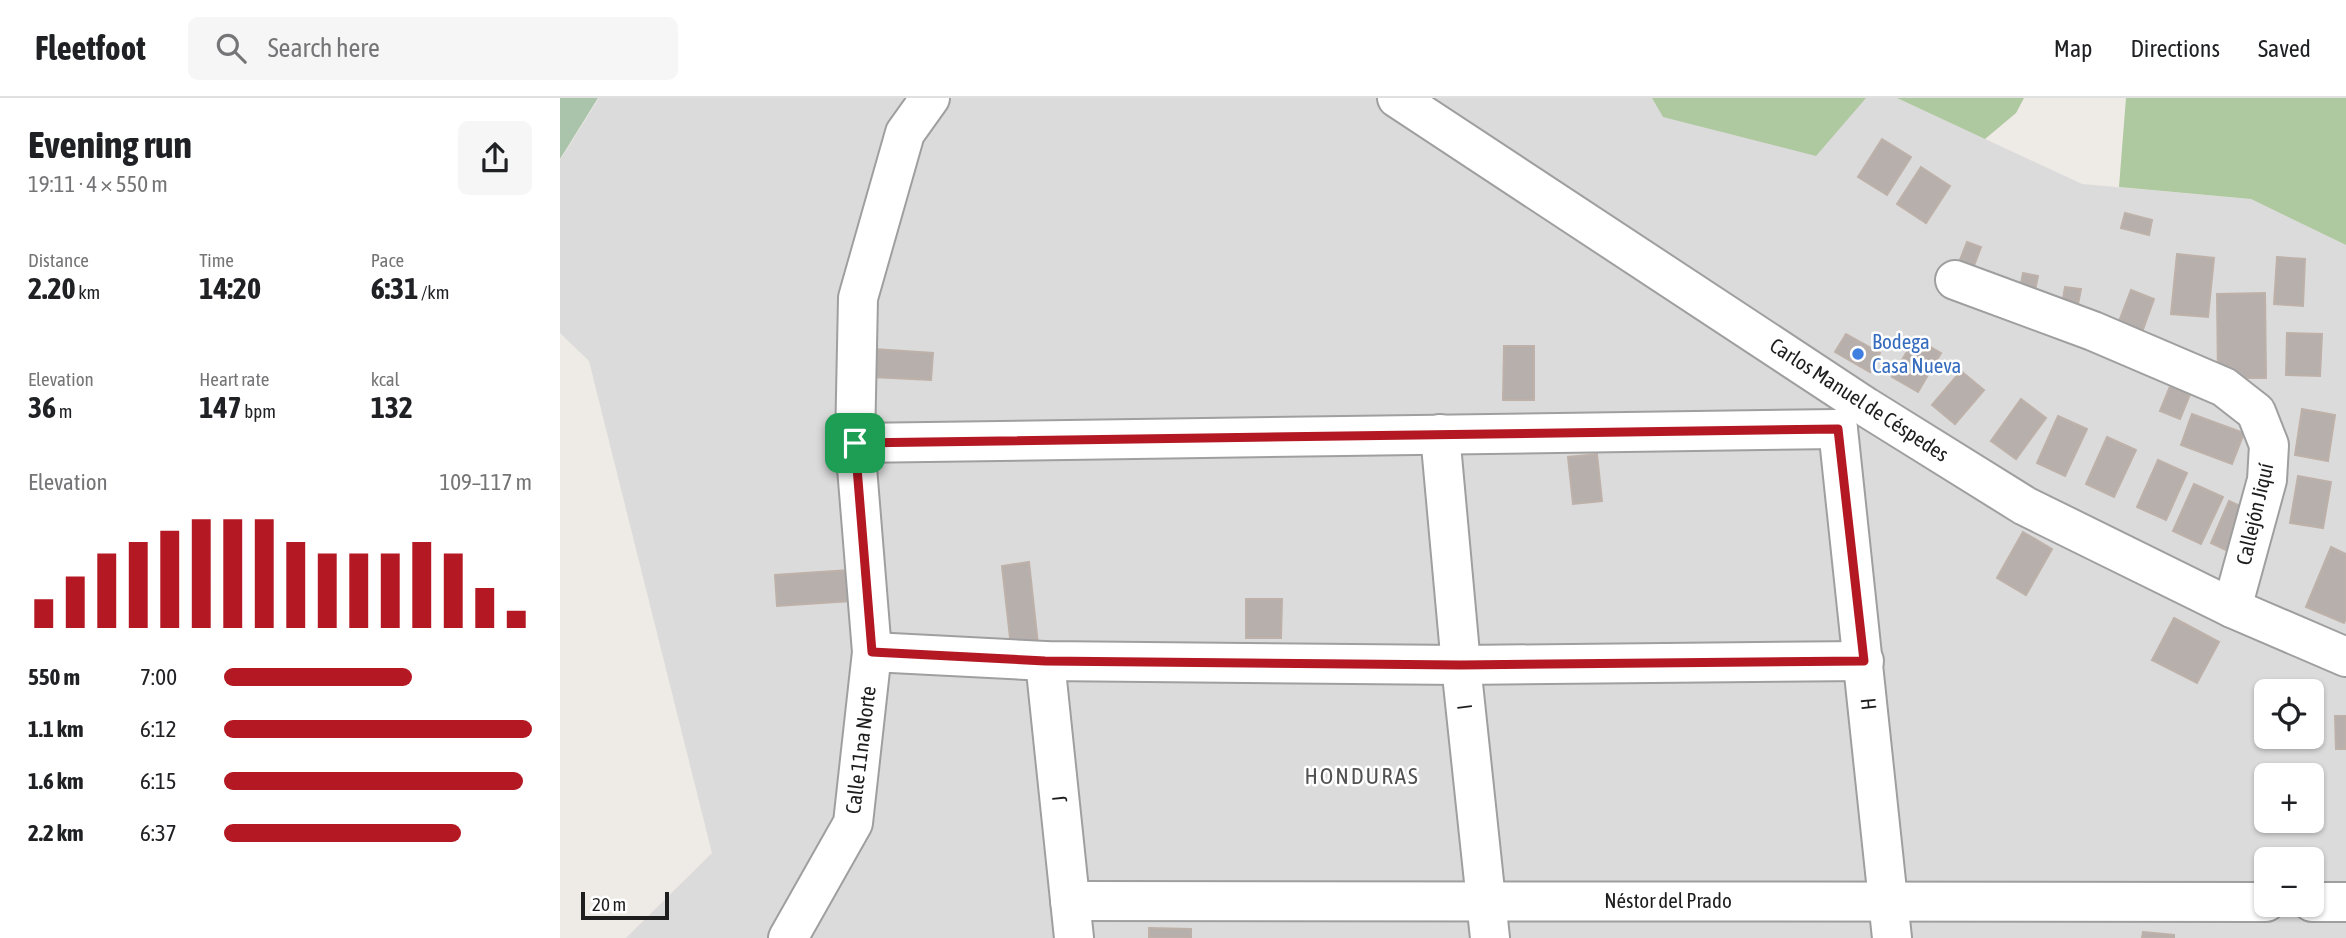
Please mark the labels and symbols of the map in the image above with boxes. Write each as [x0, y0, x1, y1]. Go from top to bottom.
place label: Bodega Casa Nueva [1872, 329, 1961, 377]
street label: Carlos Manuel de Céspedes [1766, 332, 1953, 466]
marker: Bodega Casa Nueva [1850, 346, 1866, 362]
pin [825, 413, 885, 473]
street label: Callejón Jiquí [2231, 460, 2277, 567]
street label: Calle 11na Norte [840, 685, 880, 815]
street label: H [1855, 697, 1881, 711]
street label: I [1452, 703, 1476, 711]
district label: HONDURAS [1304, 763, 1420, 789]
street label: J [1047, 795, 1071, 804]
street label: Néstor del Prado [1604, 888, 1732, 912]
scale bar [581, 889, 668, 921]

